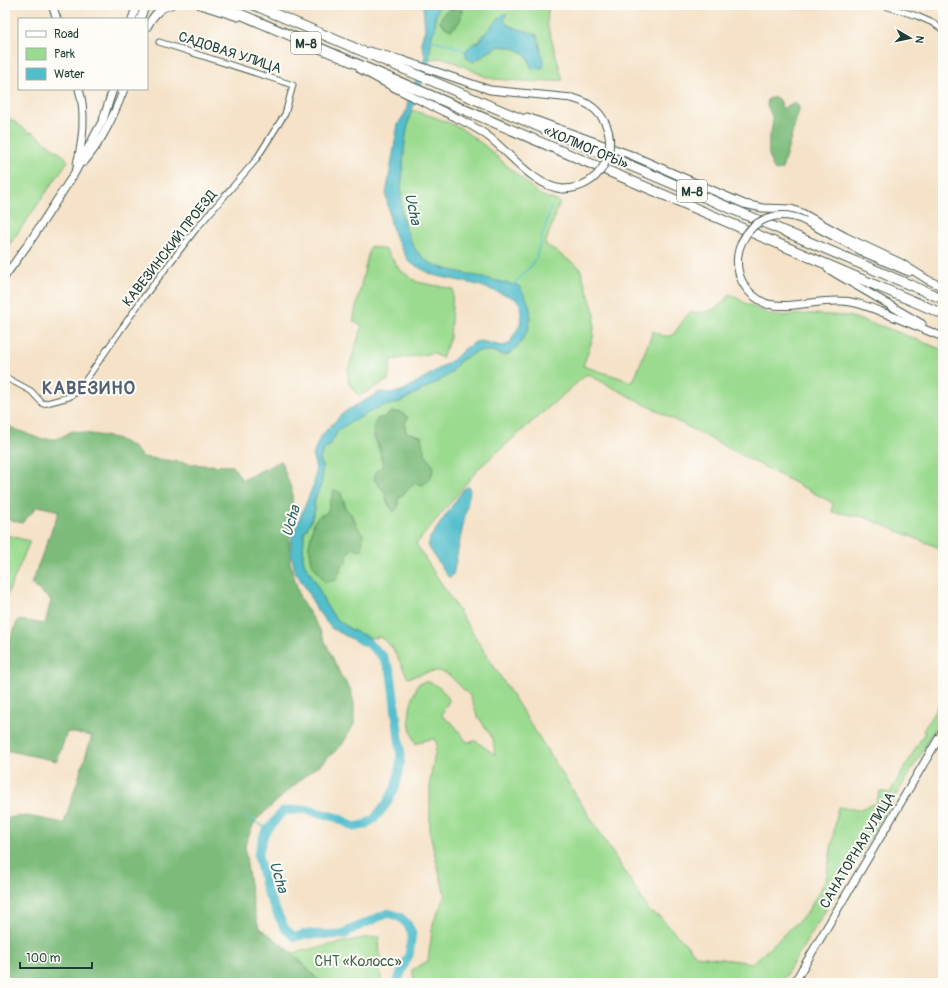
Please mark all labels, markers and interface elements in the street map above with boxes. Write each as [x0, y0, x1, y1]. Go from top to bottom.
legend [18, 18, 148, 90]
north arrow [890, 18, 930, 58]
text: Road [54, 27, 79, 42]
street label: САДОВАЯ УЛИЦА [176, 28, 284, 77]
road number: М-8 [291, 32, 321, 54]
text: N [912, 35, 926, 45]
text: Park [54, 47, 75, 62]
text: Water [54, 67, 85, 82]
street label: «ХОЛМОГОРЫ» [541, 122, 631, 173]
road number: М-8 [677, 180, 707, 202]
street label: КАВЕЗИНСКИЙ ПРОЕЗД [119, 186, 220, 310]
water label: Ucha [400, 192, 425, 228]
district label: КАВЕЗИНО [42, 377, 136, 400]
water label: Ucha [278, 502, 305, 539]
street label: САНАТОРНАЯ УЛИЦА [816, 789, 899, 911]
water label: Ucha [265, 859, 293, 896]
scale bar [20, 944, 92, 970]
text: 100 m [26, 951, 61, 966]
park label: СНТ «Колосс» [314, 953, 402, 970]

